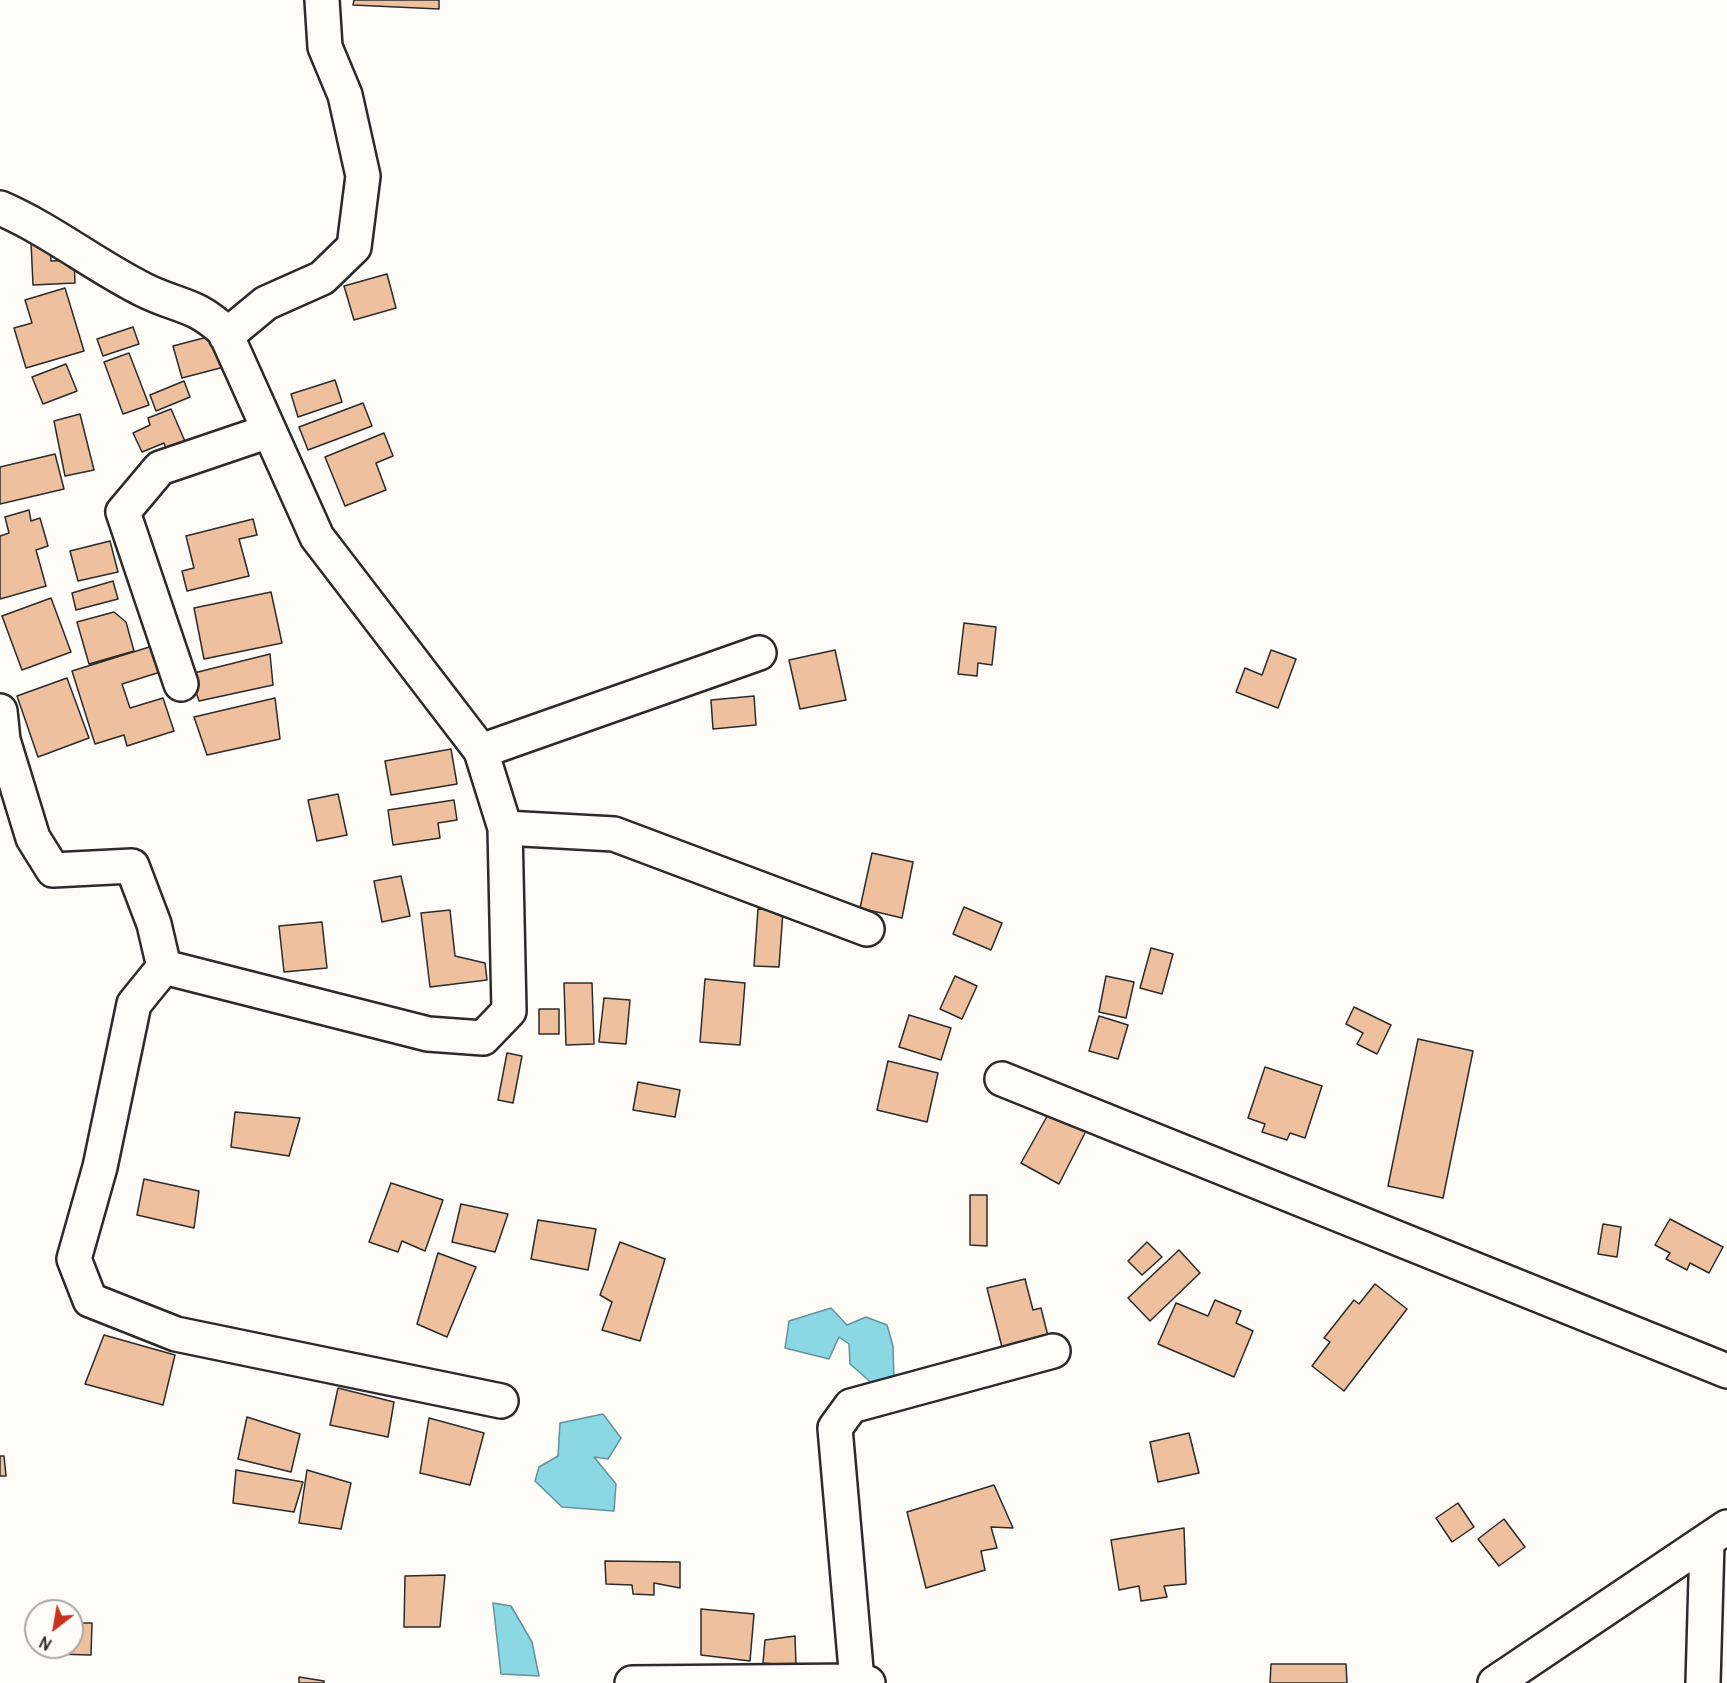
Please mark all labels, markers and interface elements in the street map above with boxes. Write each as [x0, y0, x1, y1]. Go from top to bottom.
north arrow [24, 1599, 84, 1659]
text: N [36, 1631, 56, 1654]

